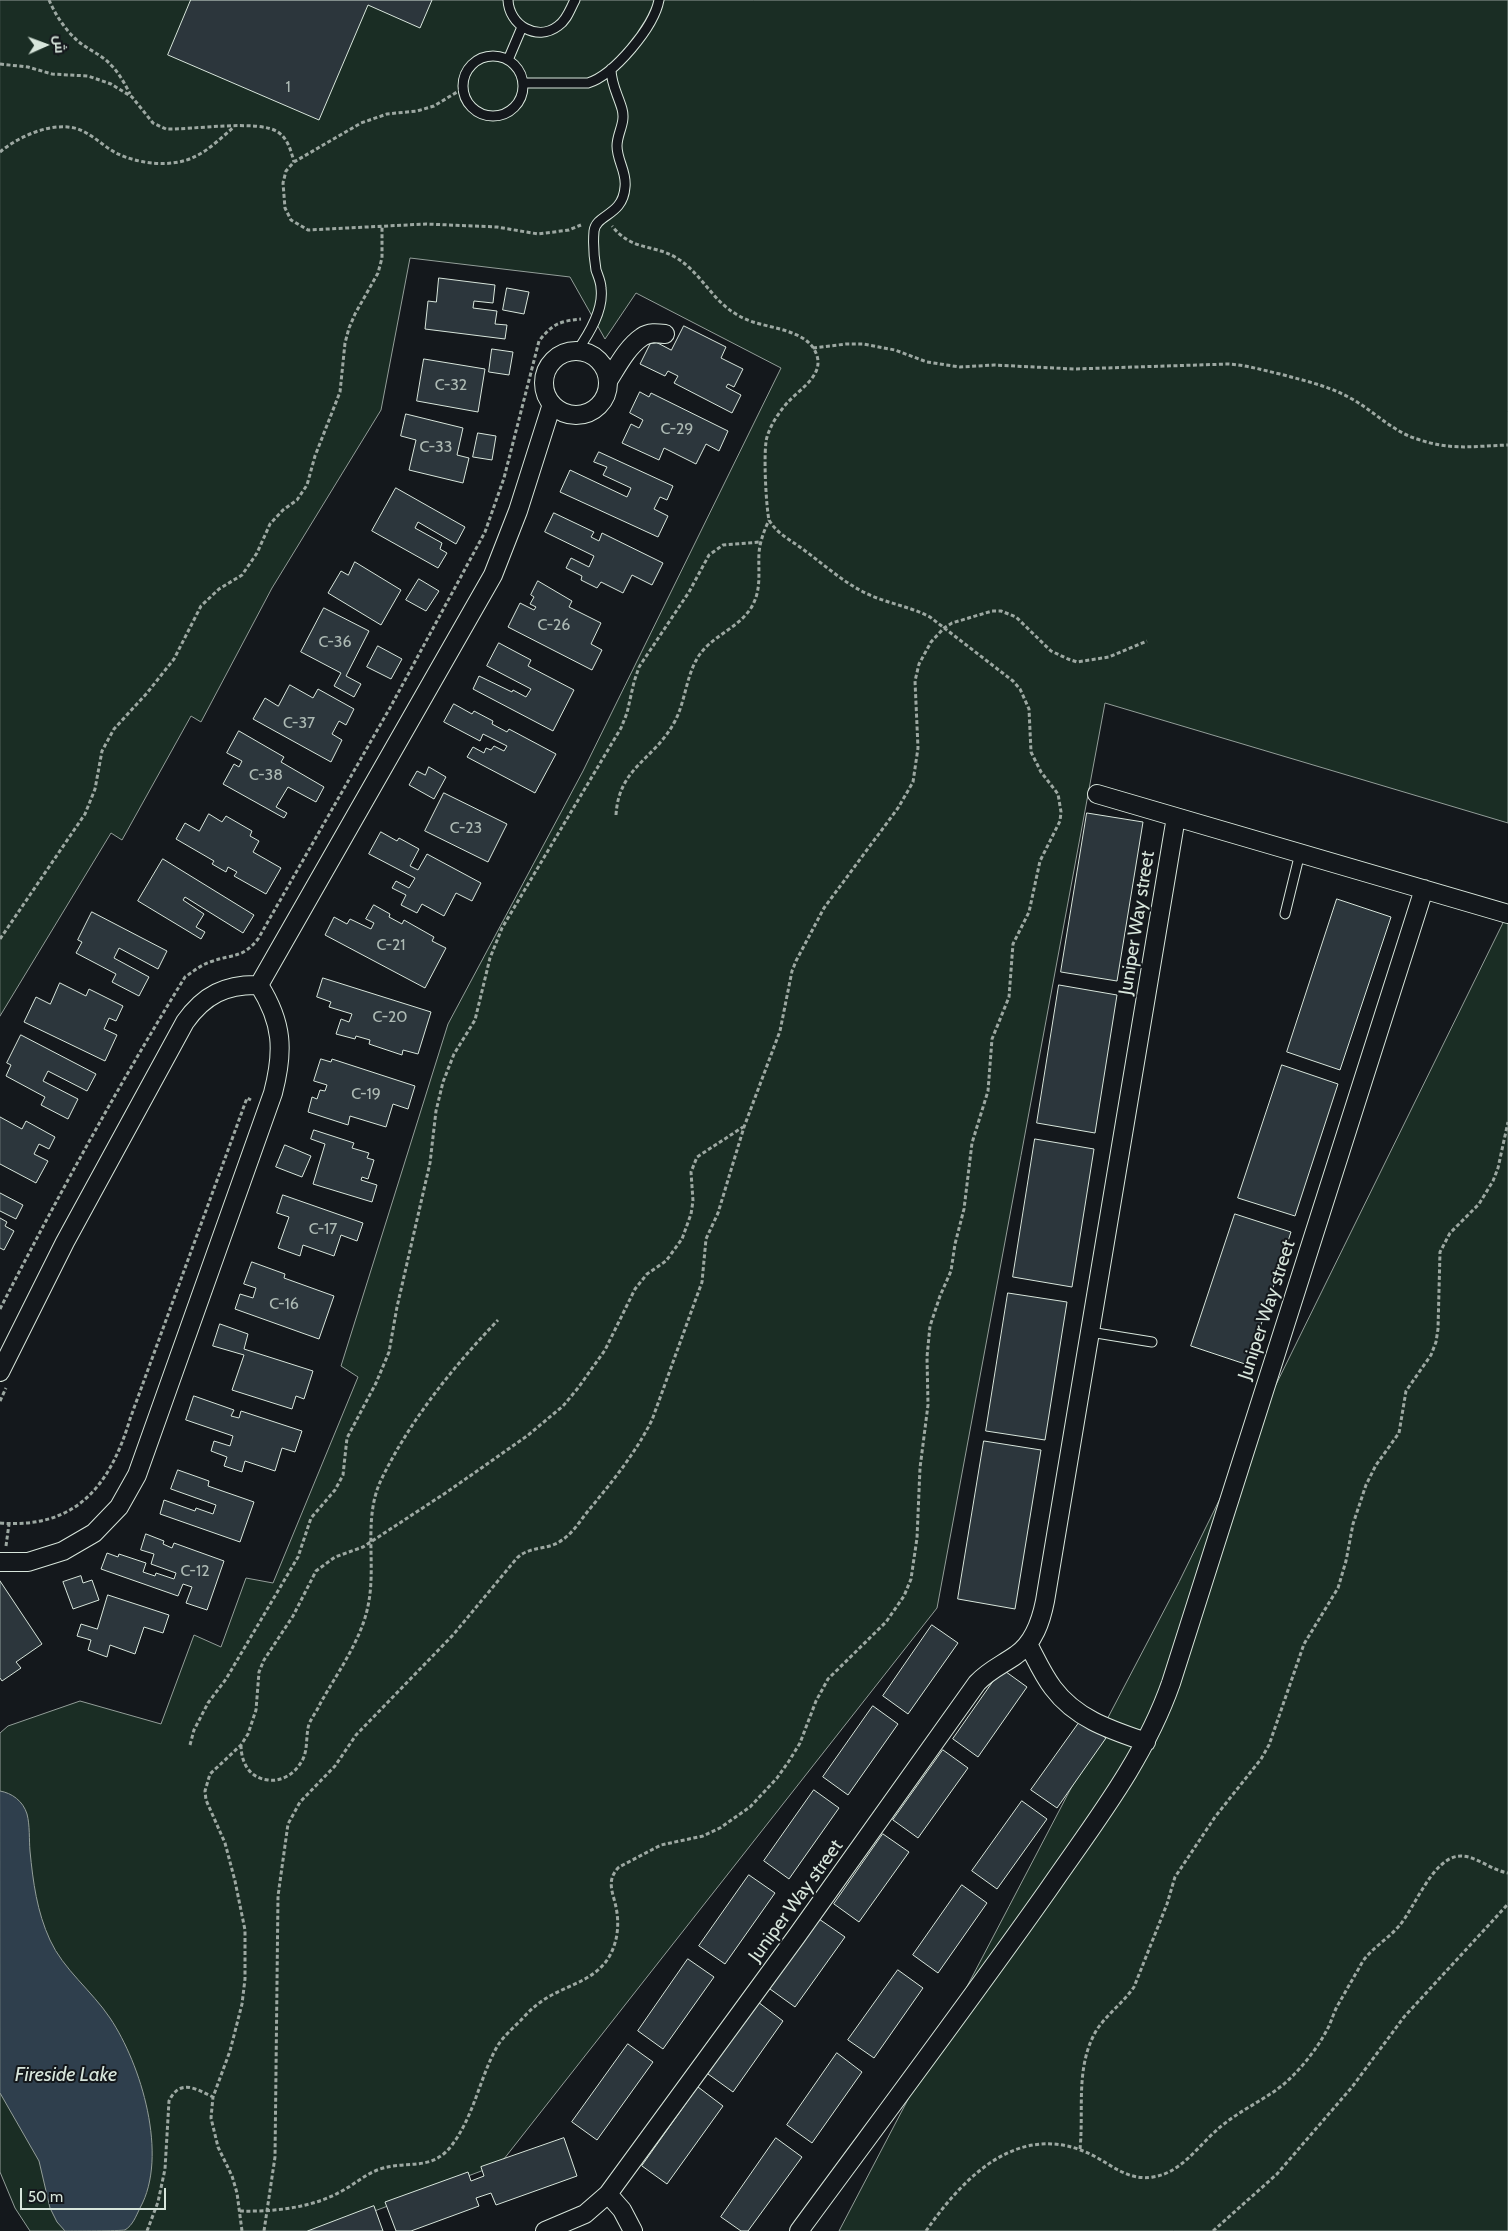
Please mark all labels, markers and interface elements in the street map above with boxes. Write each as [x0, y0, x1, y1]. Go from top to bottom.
north arrow [20, 20, 70, 70]
text: ش [51, 35, 69, 54]
house number: 1 [285, 77, 291, 97]
house number: C-32 [435, 375, 467, 395]
house number: C-29 [661, 419, 693, 439]
house number: C-33 [420, 437, 452, 457]
house number: C-26 [538, 615, 570, 635]
house number: C-36 [318, 632, 352, 652]
house number: C-37 [283, 713, 315, 733]
house number: C-38 [249, 765, 283, 785]
house number: C-23 [450, 818, 482, 838]
street label: Juniper Way street [1114, 849, 1160, 997]
house number: C-21 [377, 935, 405, 955]
house number: C-20 [373, 1007, 407, 1027]
house number: C-19 [351, 1084, 381, 1104]
house number: C-17 [309, 1219, 337, 1239]
street label: Juniper Way street [1234, 1237, 1300, 1383]
house number: C-16 [269, 1294, 299, 1314]
house number: C-12 [180, 1561, 210, 1581]
street label: Juniper Way street [744, 1835, 848, 1967]
water label: Fireside Lake [15, 2063, 117, 2087]
scale bar [22, 2178, 169, 2210]
text: 50 m [28, 2188, 63, 2206]

